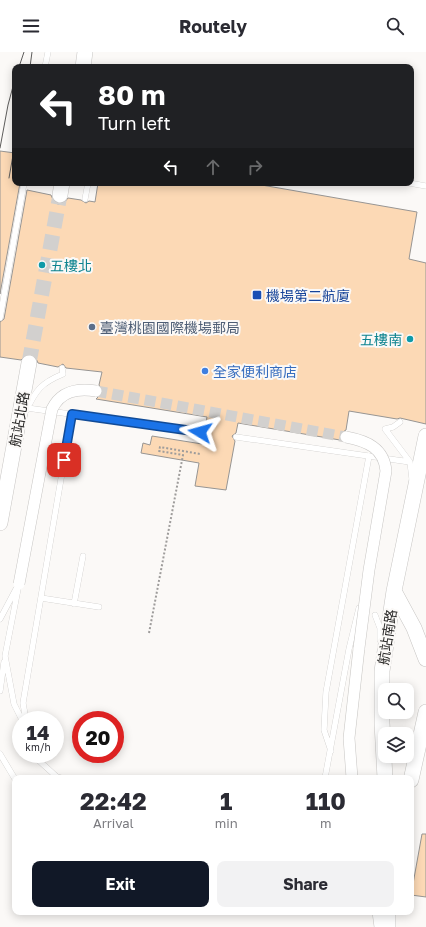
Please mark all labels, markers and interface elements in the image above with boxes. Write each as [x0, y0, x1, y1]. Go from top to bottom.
icon: menu [20, 15, 42, 37]
text: Routely [179, 15, 247, 37]
icon: search [384, 15, 406, 37]
text: 80 m [98, 78, 166, 111]
icon: left [32, 80, 84, 132]
text: Turn left [98, 112, 171, 134]
icon: left [160, 156, 182, 178]
icon: ahead [202, 156, 224, 178]
icon: right [244, 156, 266, 178]
place label: 五樓北 [50, 257, 92, 274]
marker: 五樓北 [37, 260, 47, 270]
place label: 機場第二航廈 [266, 287, 350, 304]
marker: 機場第二航廈 [251, 289, 263, 301]
place label: 臺灣桃園國際機場郵局 [100, 319, 240, 336]
marker: 臺灣桃園國際機場郵局 [87, 322, 97, 332]
place label: 五樓南 [360, 331, 402, 348]
marker: 五樓南 [405, 334, 415, 344]
place label: 全家便利商店 [213, 363, 297, 380]
marker: 全家便利商店 [200, 366, 210, 376]
street label: 航站北路 [6, 390, 32, 448]
position arrow [179, 411, 221, 453]
pin [47, 443, 81, 477]
icon: arrive [53, 449, 75, 471]
street label: 航站南路 [374, 608, 400, 666]
map controls [378, 683, 414, 763]
button: search [378, 683, 414, 719]
speed limit sign: 20 [72, 711, 124, 763]
text: 14 [27, 720, 49, 744]
button: layers [378, 727, 414, 763]
text: km/h [25, 741, 51, 753]
text: 22:42 [80, 786, 147, 815]
text: 1 [220, 786, 232, 815]
text: 110 [306, 786, 346, 815]
text: Arrival [93, 815, 134, 831]
text: min [215, 815, 238, 831]
text: m [320, 815, 332, 831]
button: Exit [32, 861, 209, 907]
button: Share [217, 861, 394, 907]

